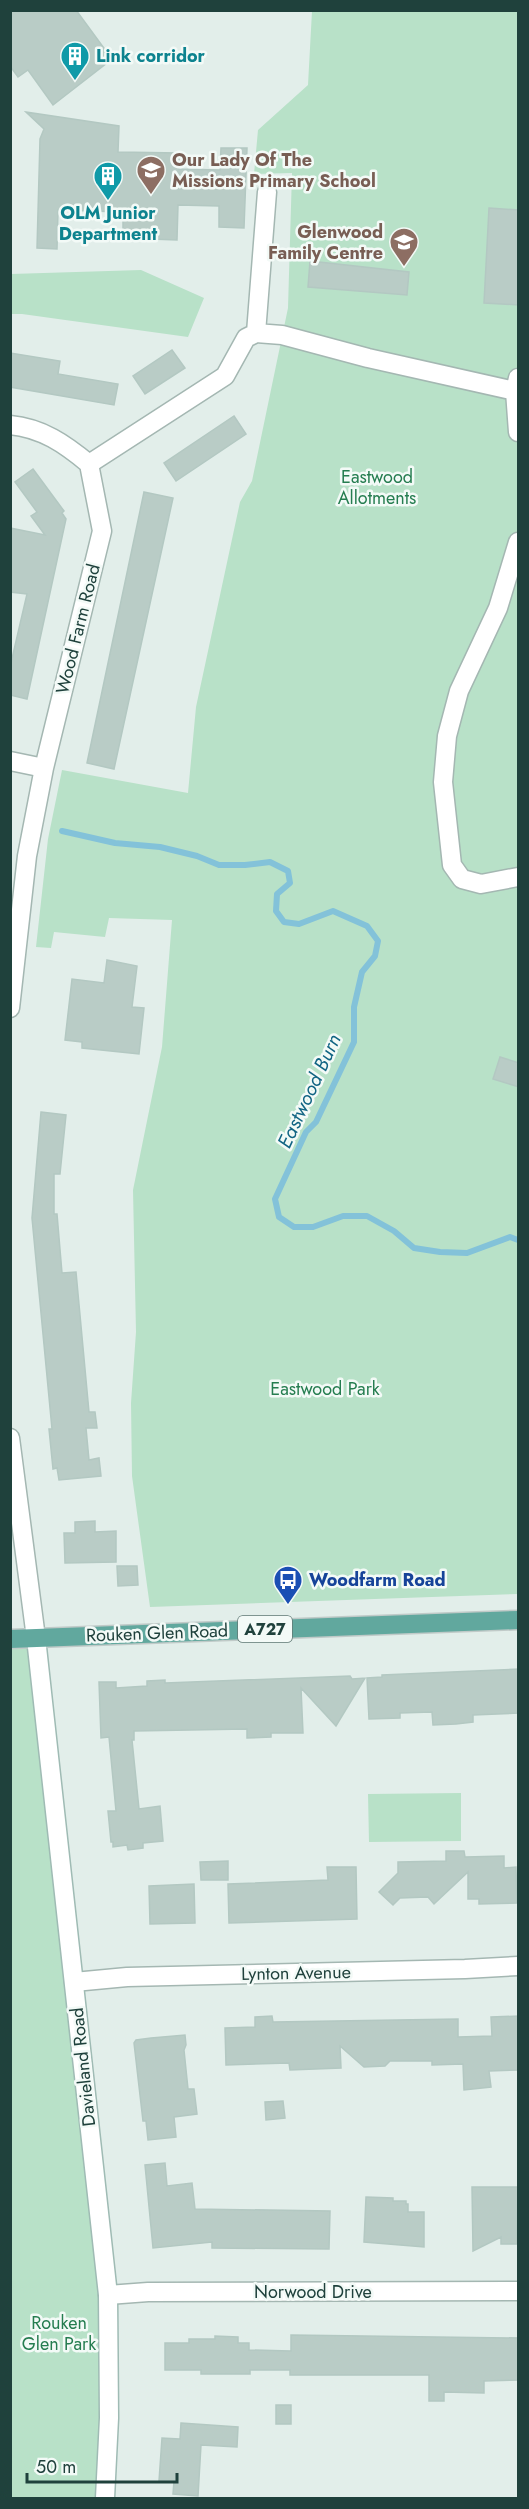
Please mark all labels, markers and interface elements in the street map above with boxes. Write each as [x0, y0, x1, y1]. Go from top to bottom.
building icon: Link corridor [59, 40, 91, 82]
place label: Link corridor [96, 43, 206, 69]
place label: Our Lady Of The Missions Primary School [172, 147, 376, 194]
school or university icon: Our Lady Of The Missions Primary School [135, 154, 167, 196]
building icon: OLM Junior Department [92, 160, 124, 202]
place label: OLM Junior Department [59, 200, 158, 247]
place label: Glenwood Family Centre [268, 219, 383, 266]
school or university icon: Glenwood Family Centre [388, 226, 420, 268]
park label: Eastwood Allotments [338, 464, 416, 511]
street label: Wood Farm Road [49, 561, 107, 697]
water label: Eastwood Burn [270, 1029, 349, 1153]
park label: Eastwood Park [270, 1376, 380, 1402]
bus stop icon: Woodfarm Road [272, 1564, 304, 1606]
place label: Woodfarm Road [309, 1567, 446, 1593]
road number: A727 [238, 1616, 292, 1642]
street label: Rouken Glen Road [86, 1618, 228, 1648]
street label: Lynton Avenue [241, 1959, 351, 1987]
street label: Davieland Road [64, 2006, 102, 2128]
street label: Norwood Drive [254, 2279, 372, 2305]
park label: Rouken Glen Park [22, 2310, 96, 2357]
scale bar [27, 2446, 177, 2484]
text: 50 m [36, 2454, 76, 2480]

